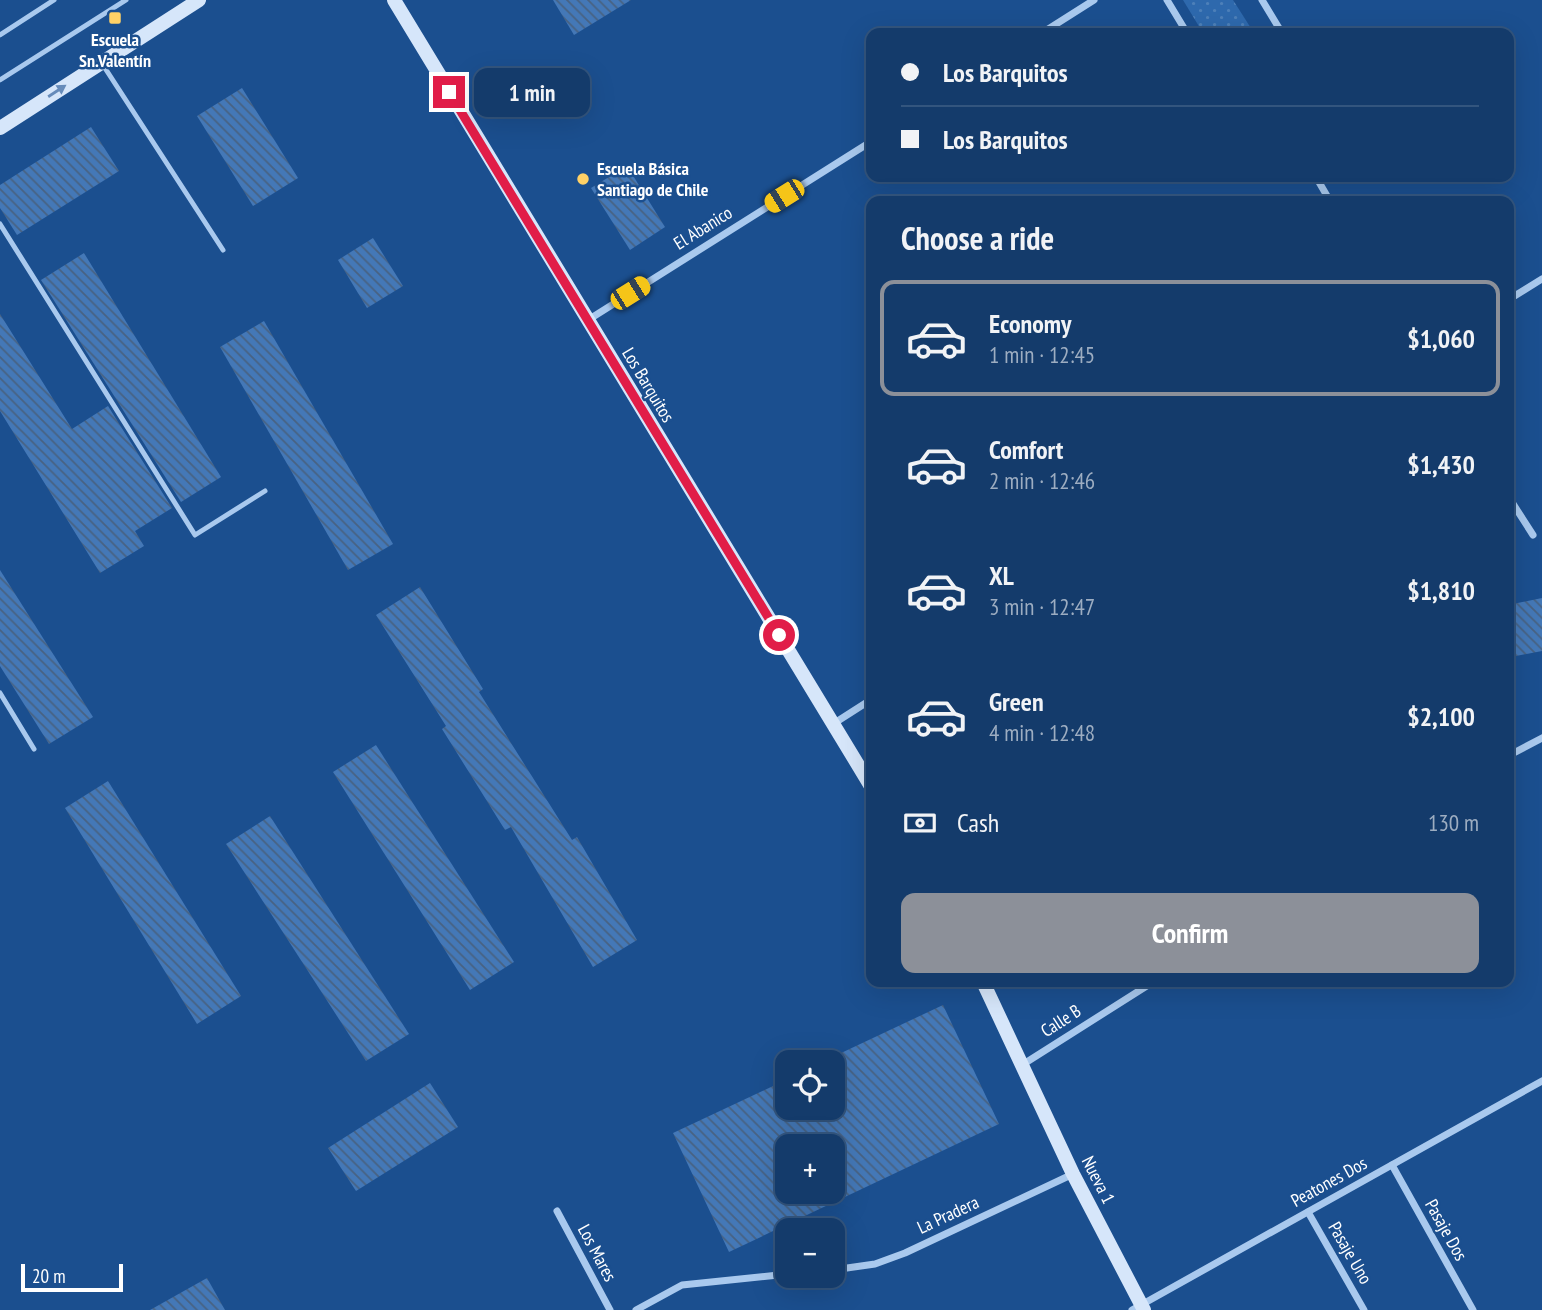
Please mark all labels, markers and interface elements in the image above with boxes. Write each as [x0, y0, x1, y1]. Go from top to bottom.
marker: Escuela Sn.Valentín [107, 10, 123, 26]
place label: Escuela Sn.Valentín [79, 28, 151, 72]
text: Los Barquitos [943, 56, 1068, 89]
callout: 1 min [474, 68, 589, 116]
route end [433, 76, 465, 108]
text: 1 min [509, 78, 555, 107]
one-way arrow [48, 84, 67, 97]
text: Los Barquitos [943, 123, 1068, 156]
place label: Escuela Básica Santiago de Chile [597, 157, 709, 201]
marker: Escuela Básica Santiago de Chile [575, 171, 591, 187]
car [761, 176, 808, 216]
street label: El Abanico [669, 201, 736, 254]
text: Choose a ride [901, 217, 1054, 259]
car [607, 273, 654, 313]
icon: car [905, 307, 968, 370]
text: Economy [989, 307, 1071, 340]
text: $1,060 [1407, 322, 1475, 355]
text: 1 min · 12:45 [989, 340, 1095, 369]
street label: Los Barquitos [617, 343, 680, 426]
icon: car [905, 433, 968, 496]
text: Comfort [989, 433, 1063, 466]
text: $1,430 [1407, 448, 1475, 481]
text: 2 min · 12:46 [989, 466, 1095, 495]
icon: car [905, 559, 968, 622]
text: XL [989, 559, 1014, 592]
text: $1,810 [1407, 574, 1475, 607]
text: 3 min · 12:47 [989, 592, 1095, 621]
route start [763, 619, 795, 651]
icon: car [905, 685, 968, 748]
text: Green [989, 685, 1044, 718]
text: $2,100 [1407, 700, 1475, 733]
text: 4 min · 12:48 [989, 718, 1095, 747]
icon: cash [901, 804, 939, 842]
text: Cash [957, 806, 999, 839]
text: 130 m [1428, 808, 1479, 837]
button: Confirm [901, 893, 1479, 973]
street label: Calle B [1036, 999, 1085, 1042]
map controls [775, 1050, 845, 1288]
button: locate [775, 1050, 845, 1120]
button: + [775, 1134, 845, 1204]
street label: Peatones Dos [1287, 1151, 1371, 1212]
street label: Nueva 1 [1077, 1152, 1120, 1208]
street label: La Pradera [913, 1190, 982, 1239]
street label: Pasaje Dos [1420, 1195, 1473, 1264]
street label: Pasaje Uno [1323, 1217, 1378, 1288]
button: − [775, 1218, 845, 1288]
street label: Los Mares [573, 1220, 622, 1285]
scale bar [21, 1261, 122, 1293]
text: 20 m [32, 1264, 66, 1288]

